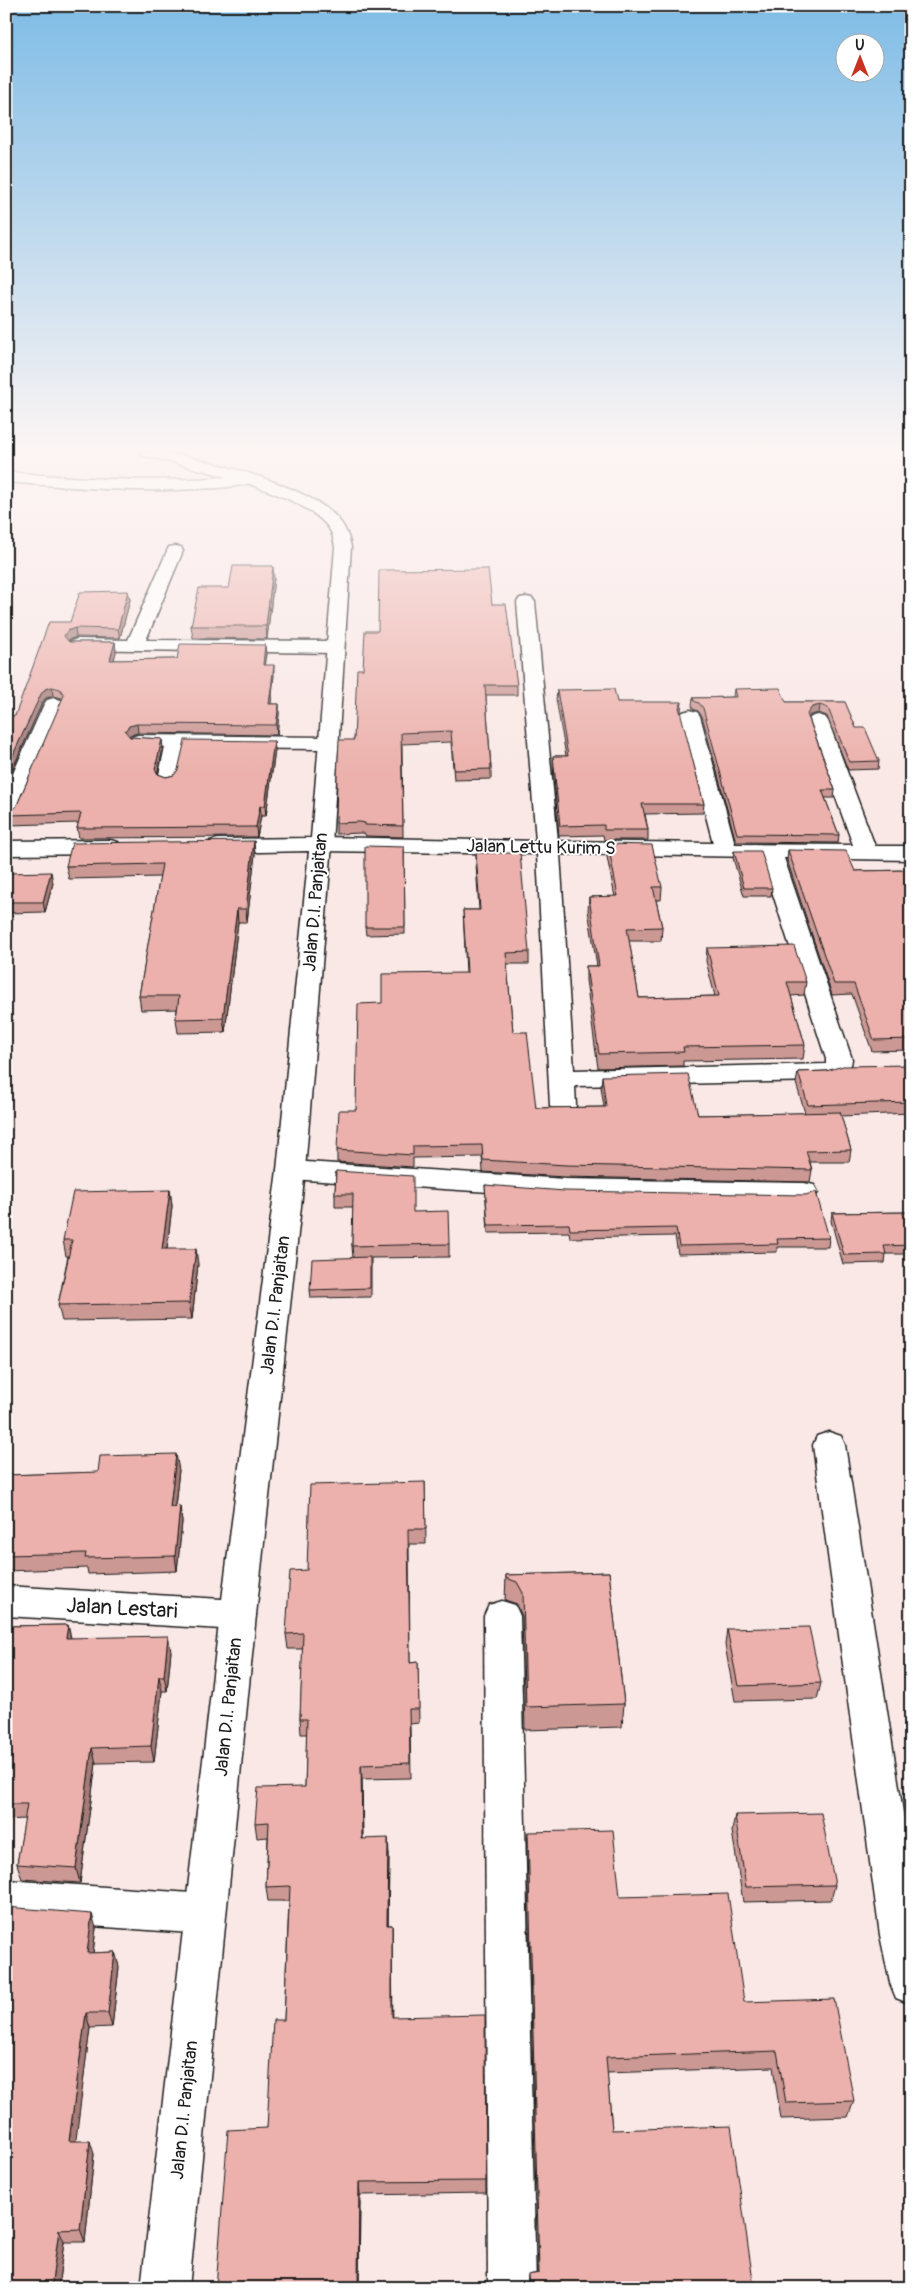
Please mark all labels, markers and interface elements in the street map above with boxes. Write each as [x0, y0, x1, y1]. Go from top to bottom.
north arrow [834, 32, 884, 82]
text: U [855, 37, 865, 54]
street label: Jalan D.I. Panjaitan [298, 832, 333, 973]
street label: Jalan Lettu Kurim S [466, 835, 616, 860]
street label: Jalan D.I. Panjaitan [256, 1234, 295, 1376]
street label: Jalan Lestari [66, 1592, 179, 1625]
street label: Jalan D.I. Panjaitan [210, 1636, 247, 1778]
street label: Jalan D.I. Panjaitan [166, 2039, 203, 2181]

